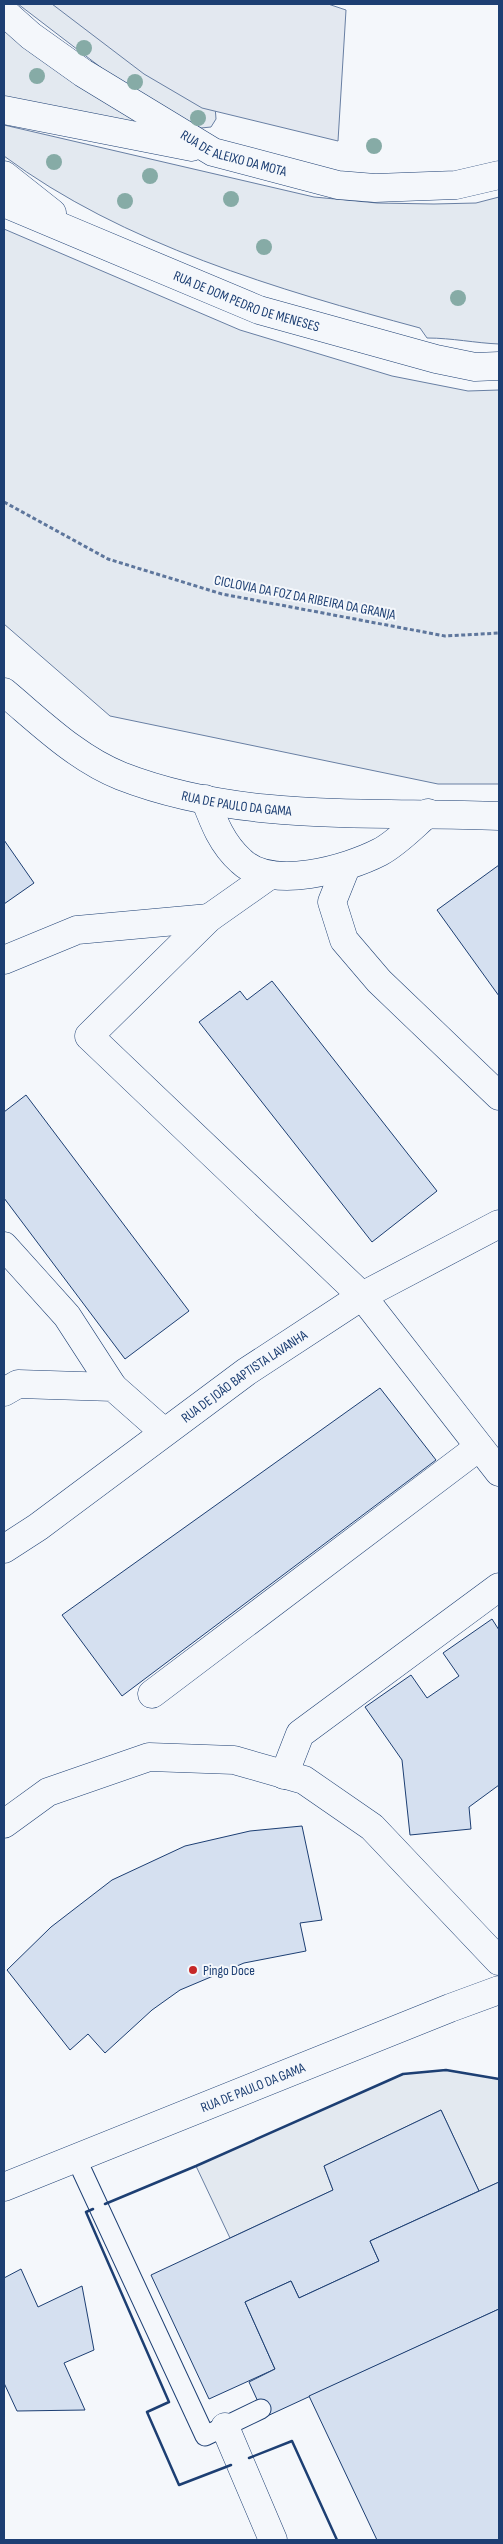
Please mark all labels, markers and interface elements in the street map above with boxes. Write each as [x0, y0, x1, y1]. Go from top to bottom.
street label: RUA DE ALEIXO DA MOTA [177, 126, 289, 180]
street label: RUA DE DOM PEDRO DE MENESES [171, 267, 322, 335]
street label: CICLOVIA DA FOZ DA RIBEIRA DA GRANJA [213, 572, 398, 624]
street label: RUA DE PAULO DA GAMA [180, 787, 293, 820]
street label: RUA DE JOÃO BAPTISTA LAVANHA [178, 1326, 311, 1426]
place label: Pingo Doce [203, 1962, 255, 1979]
marker: Pingo Doce [187, 1964, 199, 1976]
street label: RUA DE PAULO DA GAMA [198, 2059, 309, 2116]

